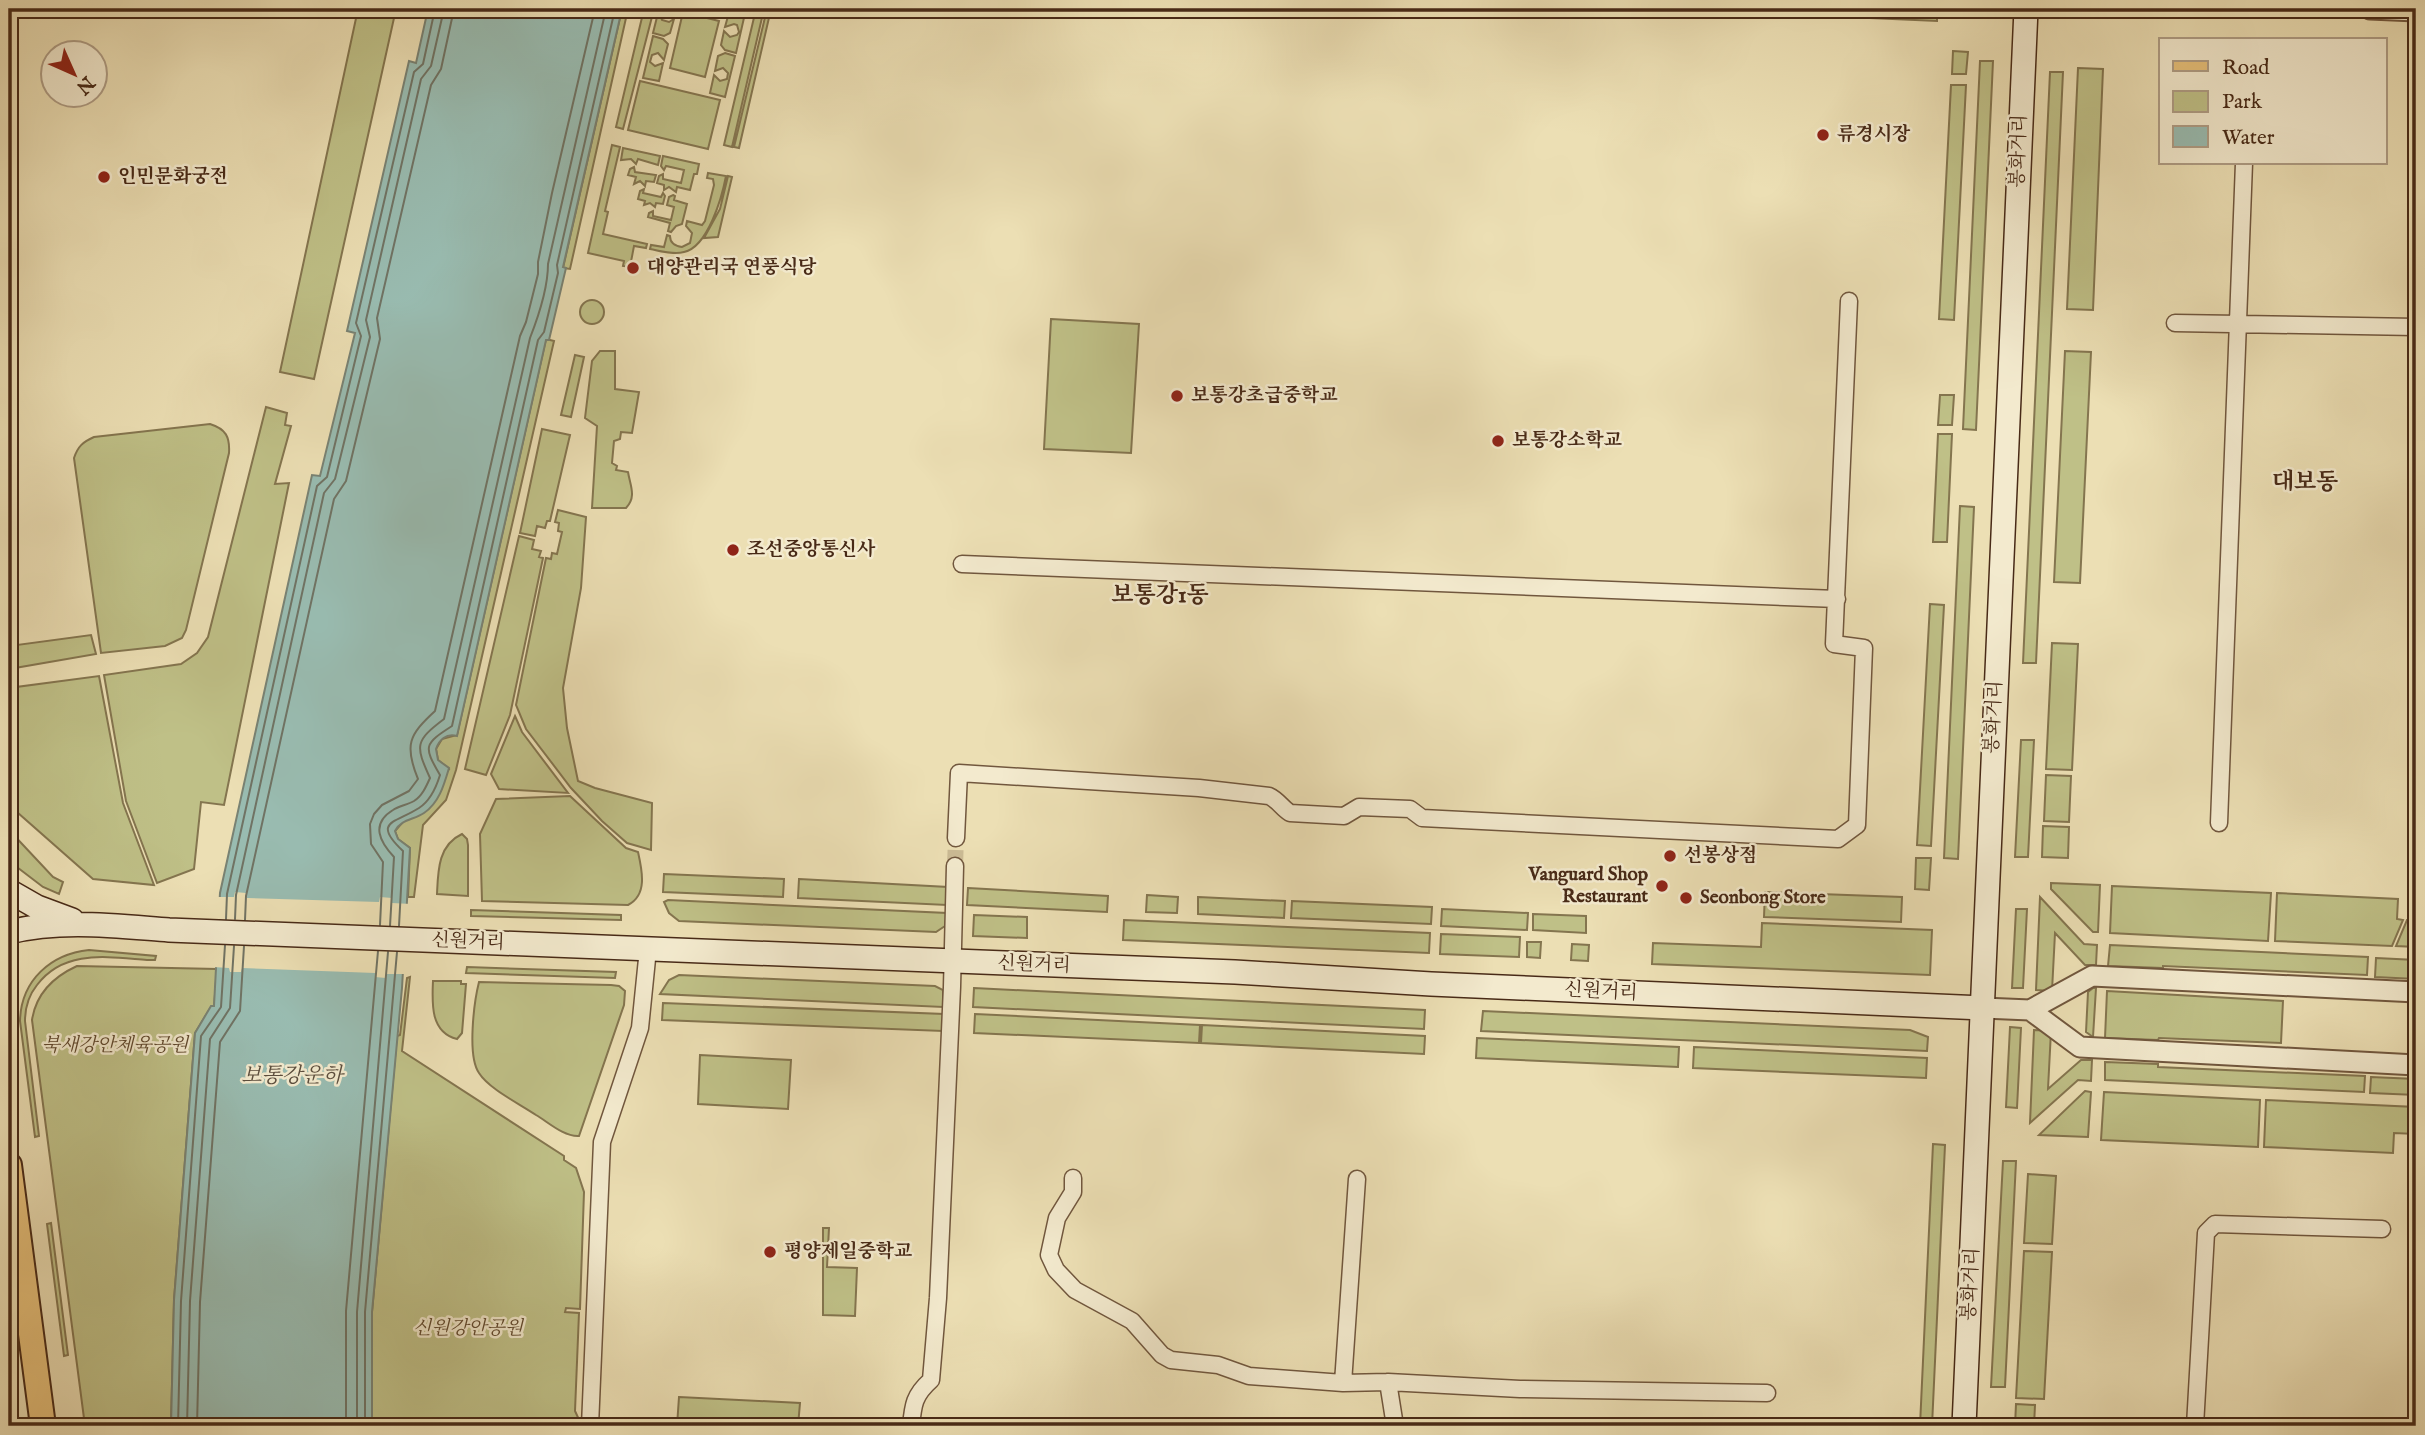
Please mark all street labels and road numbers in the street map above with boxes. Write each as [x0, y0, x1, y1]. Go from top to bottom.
street label: 봉화거리 [2006, 114, 2032, 188]
street label: 봉화거리 [1980, 680, 2008, 754]
street label: 신원거리 [431, 929, 505, 955]
street label: 신원거리 [997, 952, 1071, 978]
street label: 신원거리 [1564, 978, 1638, 1006]
street label: 봉화거리 [1957, 1247, 1985, 1321]

